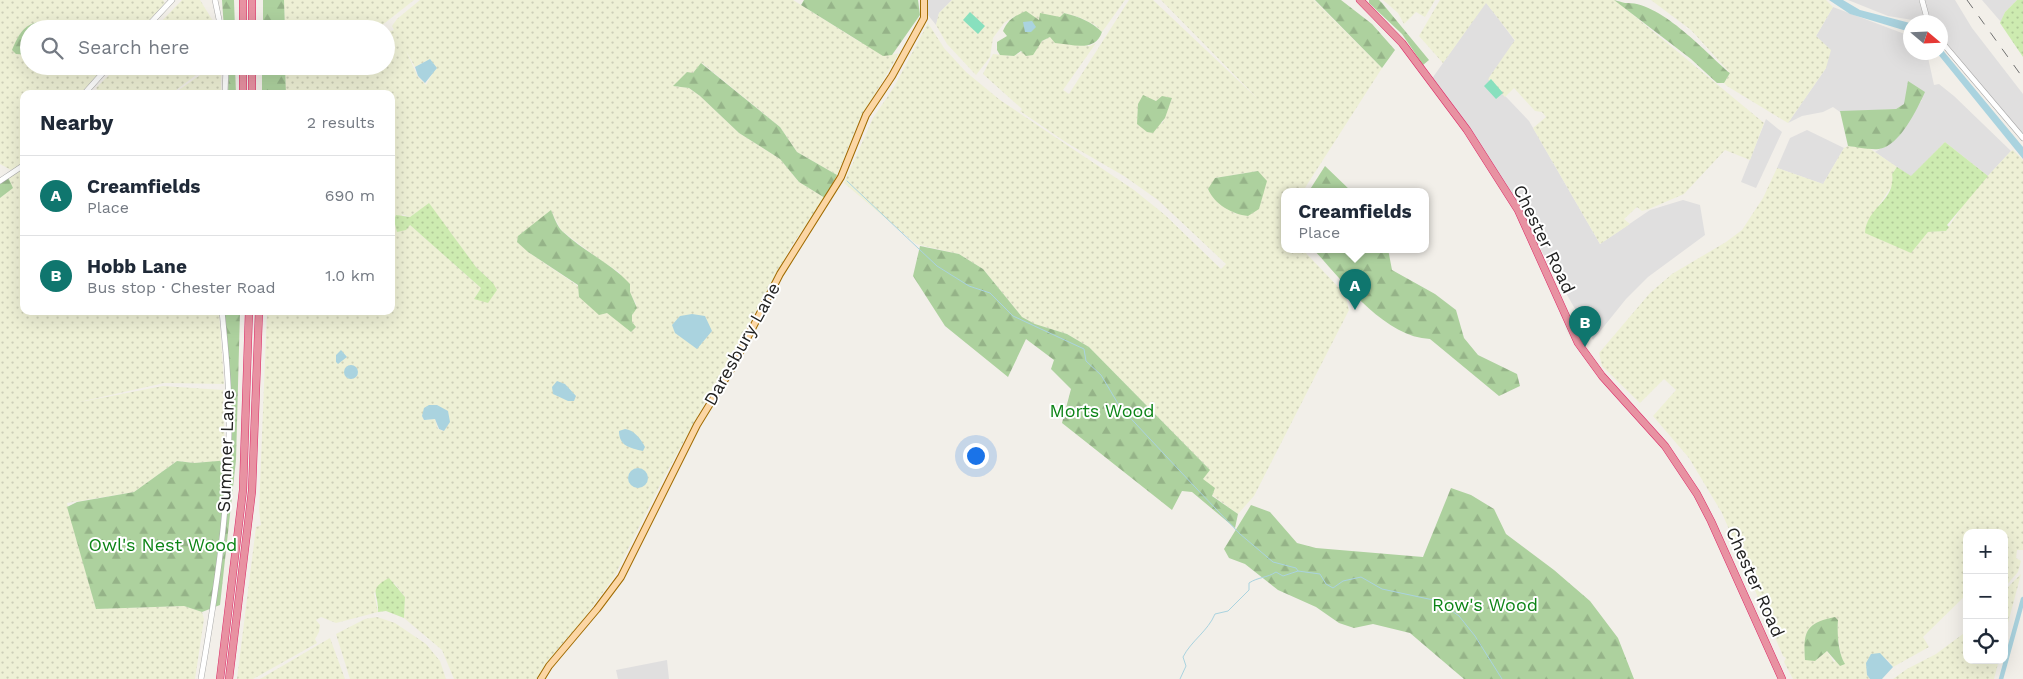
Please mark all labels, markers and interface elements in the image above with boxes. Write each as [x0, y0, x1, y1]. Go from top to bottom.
north arrow [1903, 15, 1948, 60]
search box [20, 20, 395, 75]
icon: search [38, 34, 66, 62]
text: Search here [78, 36, 189, 59]
text: Nearby [40, 110, 113, 135]
text: 2 results [307, 113, 375, 132]
text: Creamfields [87, 175, 200, 198]
street label: Chester Road [1509, 181, 1580, 297]
text: A [51, 186, 61, 205]
text: 690 m [325, 186, 375, 205]
popup [1281, 188, 1429, 253]
text: Place [87, 198, 129, 217]
text: Creamfields [1298, 200, 1412, 223]
text: Place [1298, 223, 1340, 242]
text: Hobb Lane [87, 255, 187, 278]
text: B [51, 266, 61, 285]
text: 1.0 km [325, 266, 375, 285]
pin: A [1339, 269, 1371, 310]
text: Bus stop · Chester Road [87, 278, 276, 297]
street label: Daresbury Lane [699, 279, 784, 409]
pin: B [1569, 306, 1601, 347]
street label: Summer Lane [213, 389, 238, 513]
park label: Morts Wood [1049, 400, 1155, 421]
your location [963, 443, 989, 469]
street label: Chester Road [1722, 523, 1789, 640]
map controls [1963, 529, 2008, 664]
button: + [1963, 529, 2008, 574]
park label: Owl's Nest Wood [89, 534, 237, 555]
button: − [1963, 574, 2008, 619]
park label: Row's Wood [1432, 594, 1538, 615]
button: locate [1963, 619, 2008, 664]

